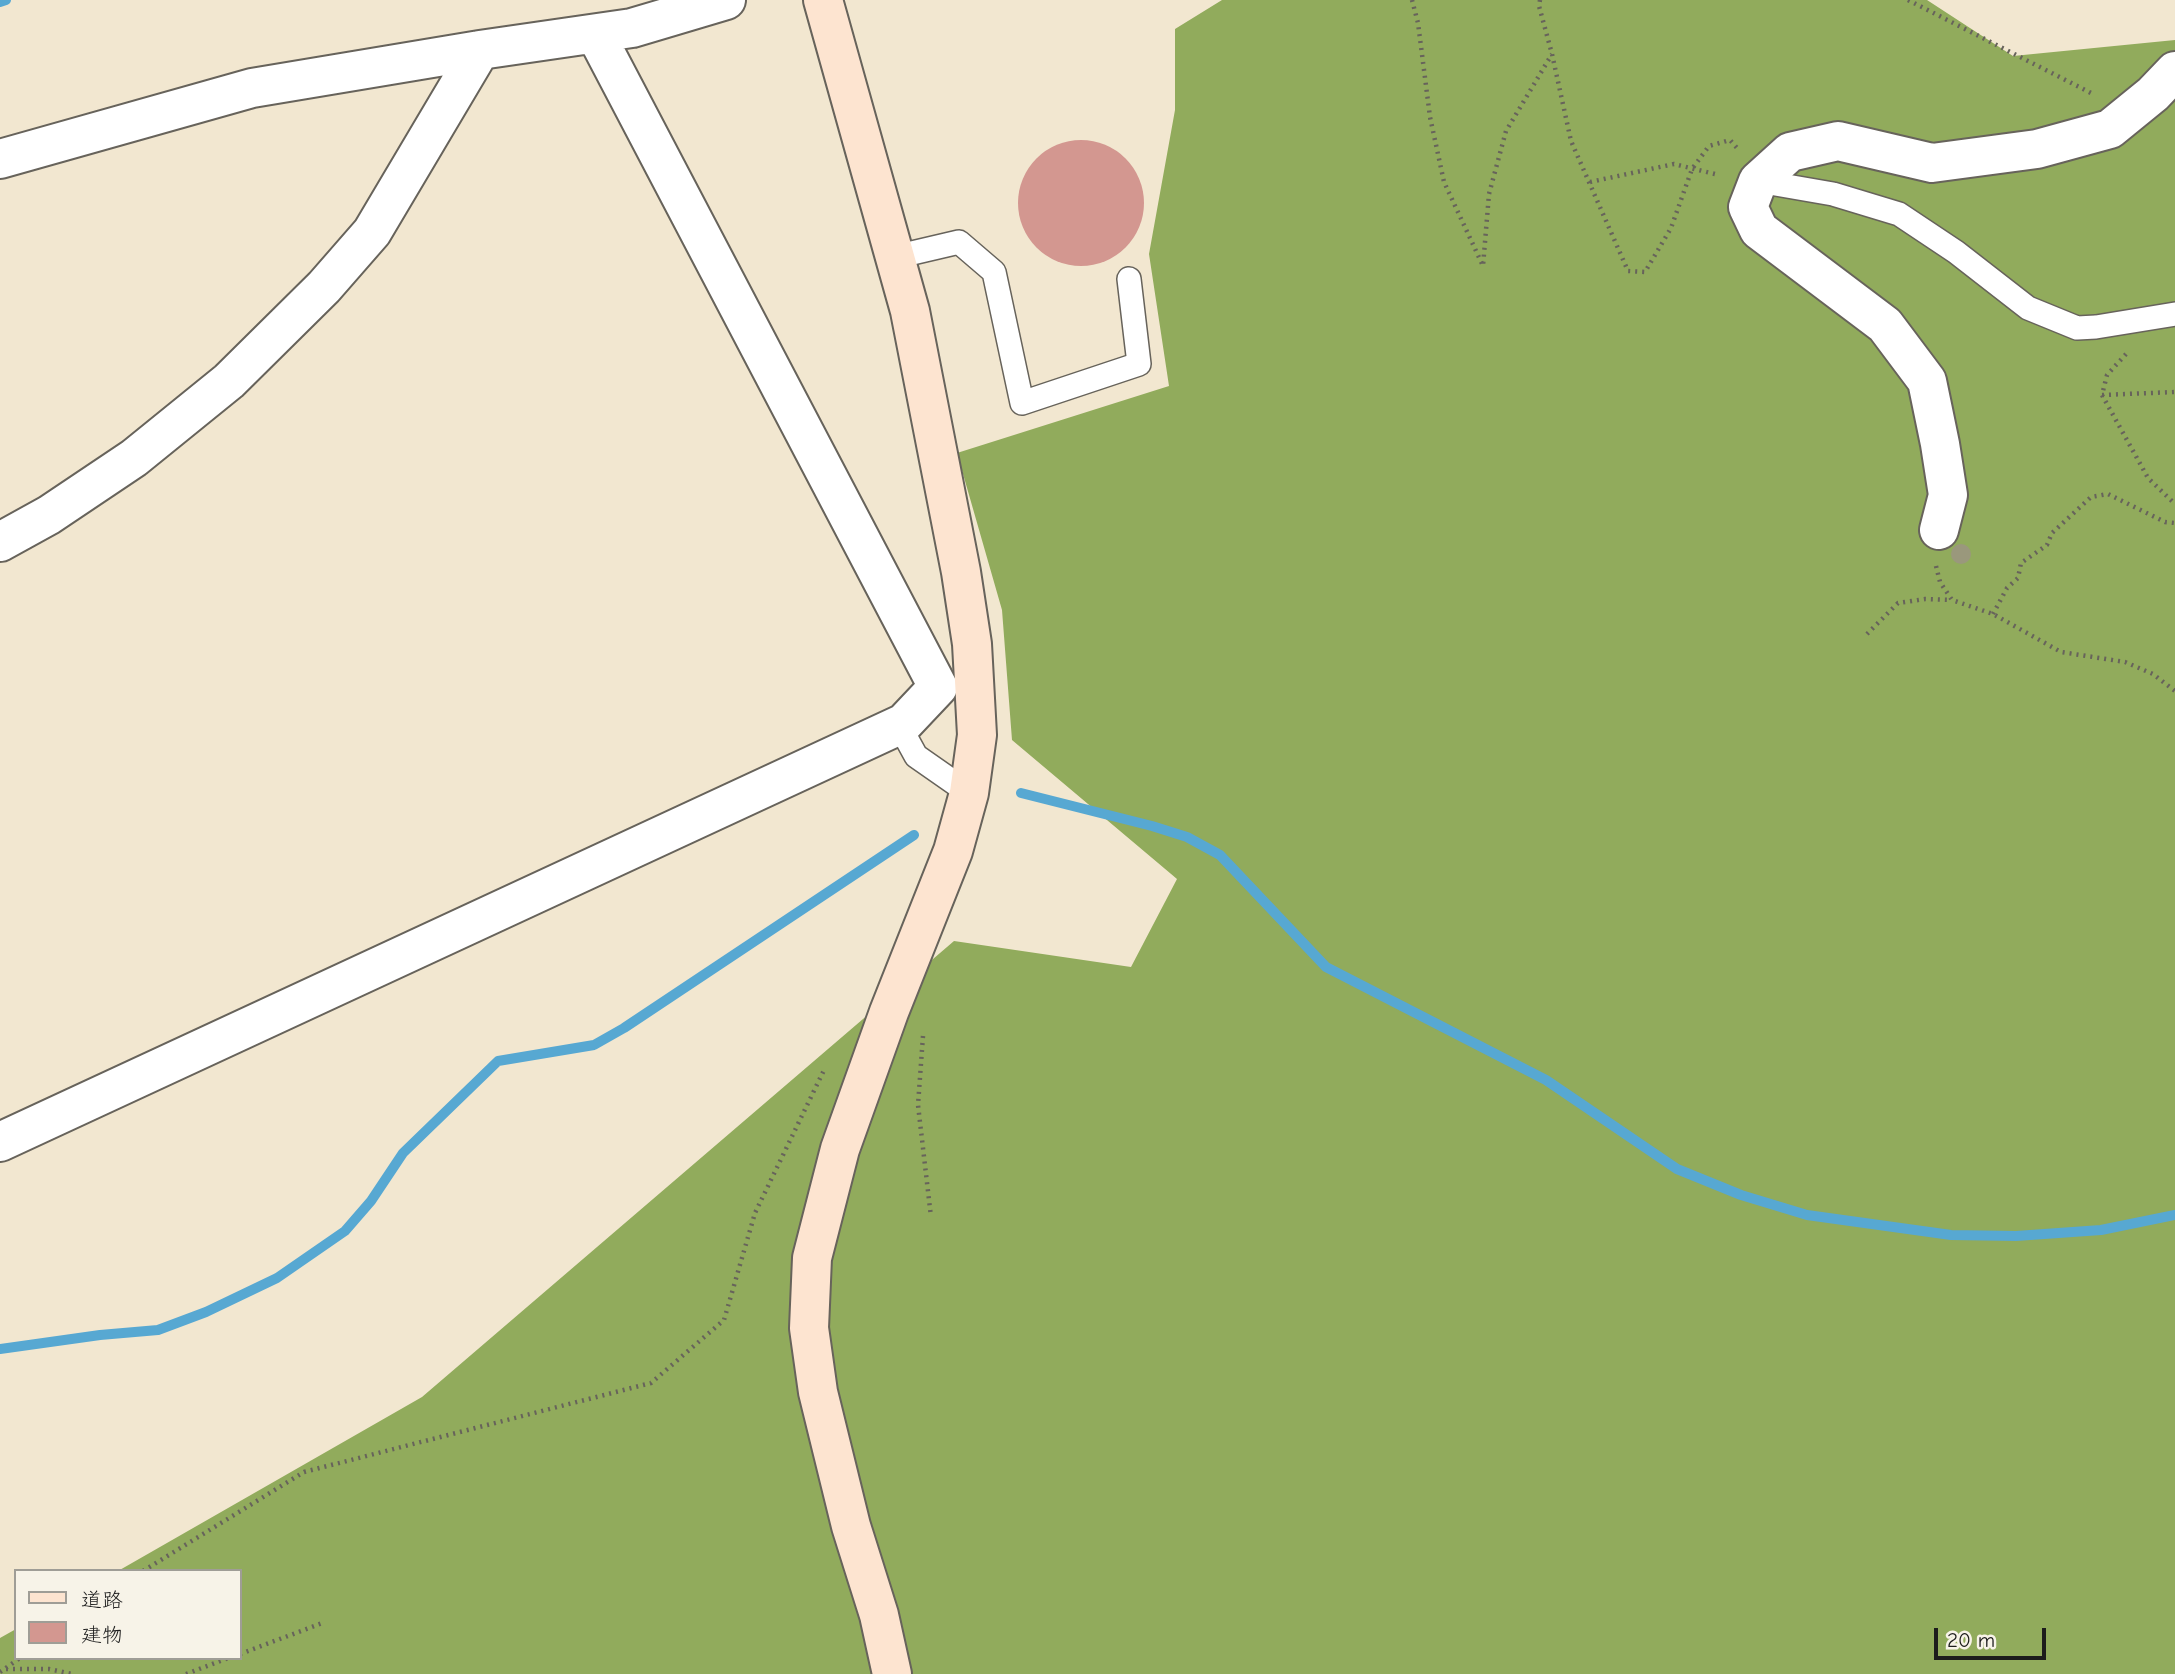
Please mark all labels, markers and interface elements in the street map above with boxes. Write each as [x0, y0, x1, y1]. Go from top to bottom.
legend [14, 1569, 242, 1660]
text: 道路 [81, 1588, 123, 1612]
scale bar [1937, 1614, 2049, 1658]
text: 建物 [81, 1623, 123, 1647]
text: 20 m [1947, 1628, 1995, 1652]

